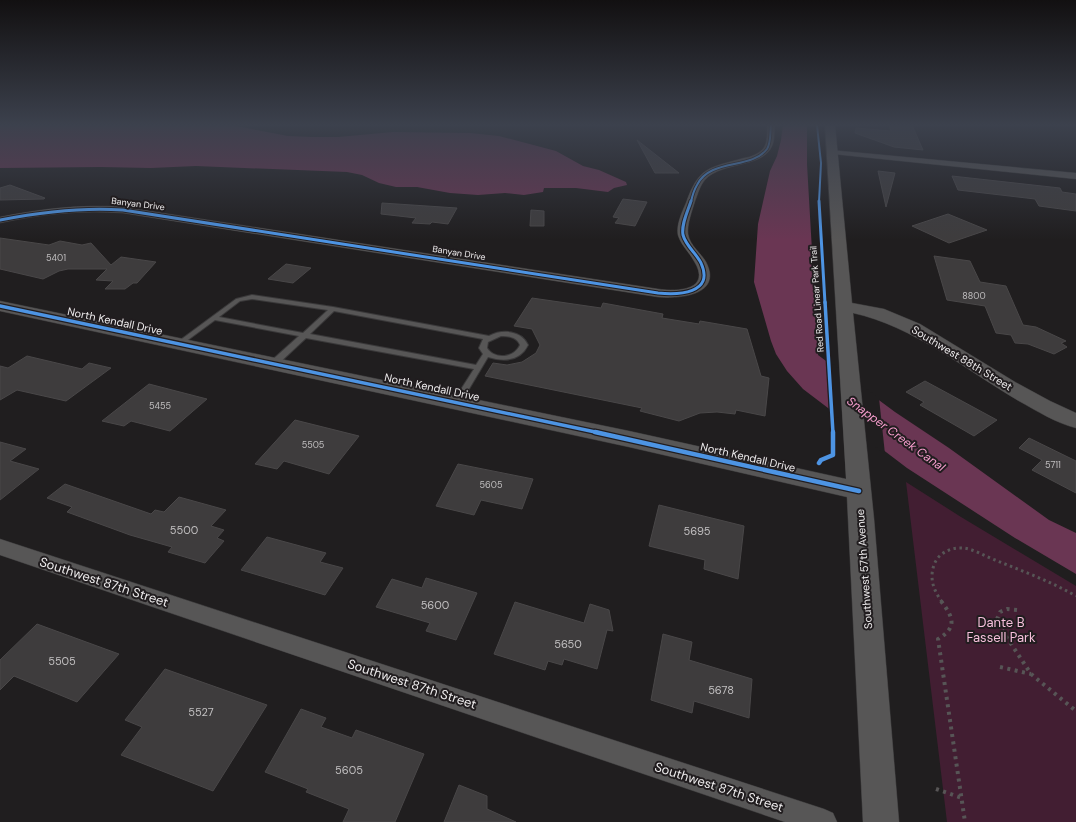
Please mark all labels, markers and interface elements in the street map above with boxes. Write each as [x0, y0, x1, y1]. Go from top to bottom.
street label: Banyan Drive [111, 195, 165, 213]
street label: Banyan Drive [431, 243, 487, 263]
street label: Red Road Linear Park Trail [807, 245, 827, 353]
house number: 5401 [46, 252, 66, 264]
house number: 8800 [962, 290, 986, 302]
street label: North Kendall Drive [66, 304, 164, 338]
street label: Southwest 88th Street [909, 322, 1015, 394]
street label: North Kendall Drive [383, 370, 481, 404]
water label: Snapper Creek Canal [844, 393, 949, 475]
house number: 5455 [149, 400, 171, 412]
house number: 5505 [302, 439, 324, 451]
street label: North Kendall Drive [699, 439, 797, 475]
house number: 5711 [1045, 459, 1061, 471]
house number: 5605 [480, 479, 502, 491]
street label: Southwest 57th Avenue [853, 509, 875, 629]
house number: 5500 [170, 523, 198, 537]
house number: 5695 [683, 524, 711, 538]
street label: Southwest 87th Street [37, 553, 171, 611]
house number: 5600 [421, 598, 449, 612]
park label: Dante B Fassell Park [967, 614, 1036, 646]
house number: 5650 [554, 637, 582, 651]
house number: 5505 [48, 654, 76, 668]
street label: Southwest 87th Street [345, 655, 479, 713]
house number: 5678 [708, 683, 734, 697]
house number: 5527 [188, 705, 214, 719]
street label: Southwest 87th Street [652, 758, 786, 816]
house number: 5605 [335, 763, 363, 777]

